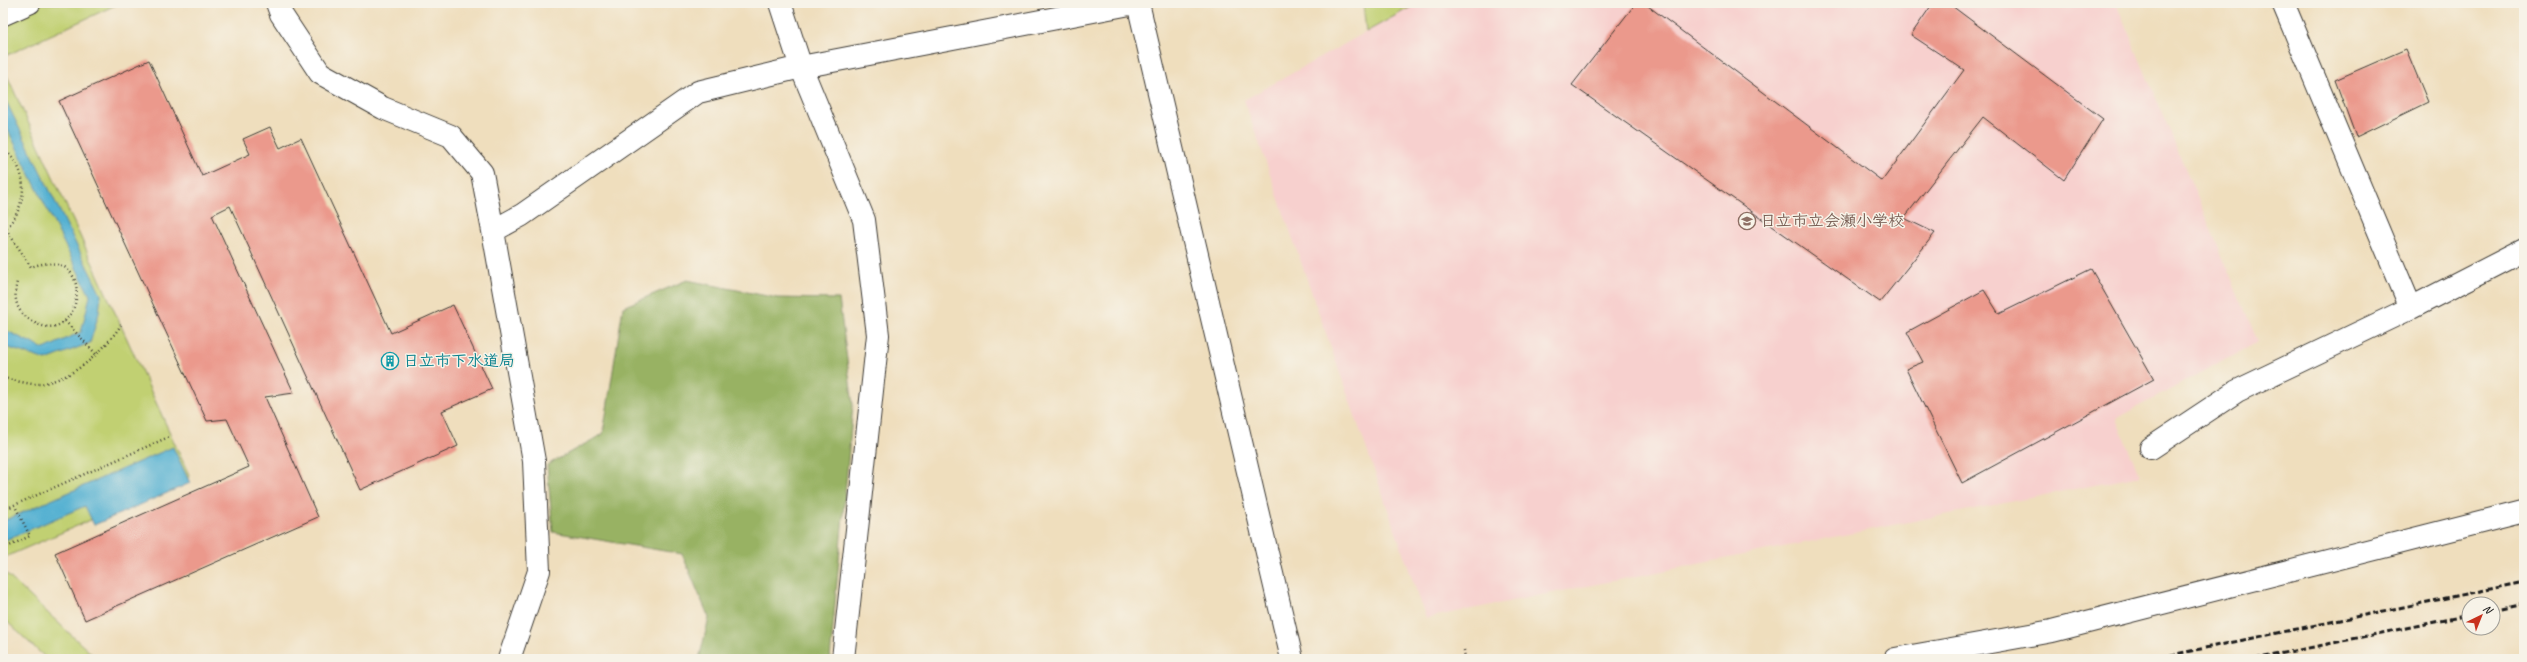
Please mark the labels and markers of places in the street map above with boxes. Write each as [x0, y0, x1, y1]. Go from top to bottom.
school or university icon: 日立市立会瀬小学校 [1737, 211, 1757, 231]
place label: 日立市立会瀬小学校 [1760, 211, 1904, 231]
building icon: 日立市下水道局 [380, 351, 400, 371]
place label: 日立市下水道局 [403, 351, 515, 371]

